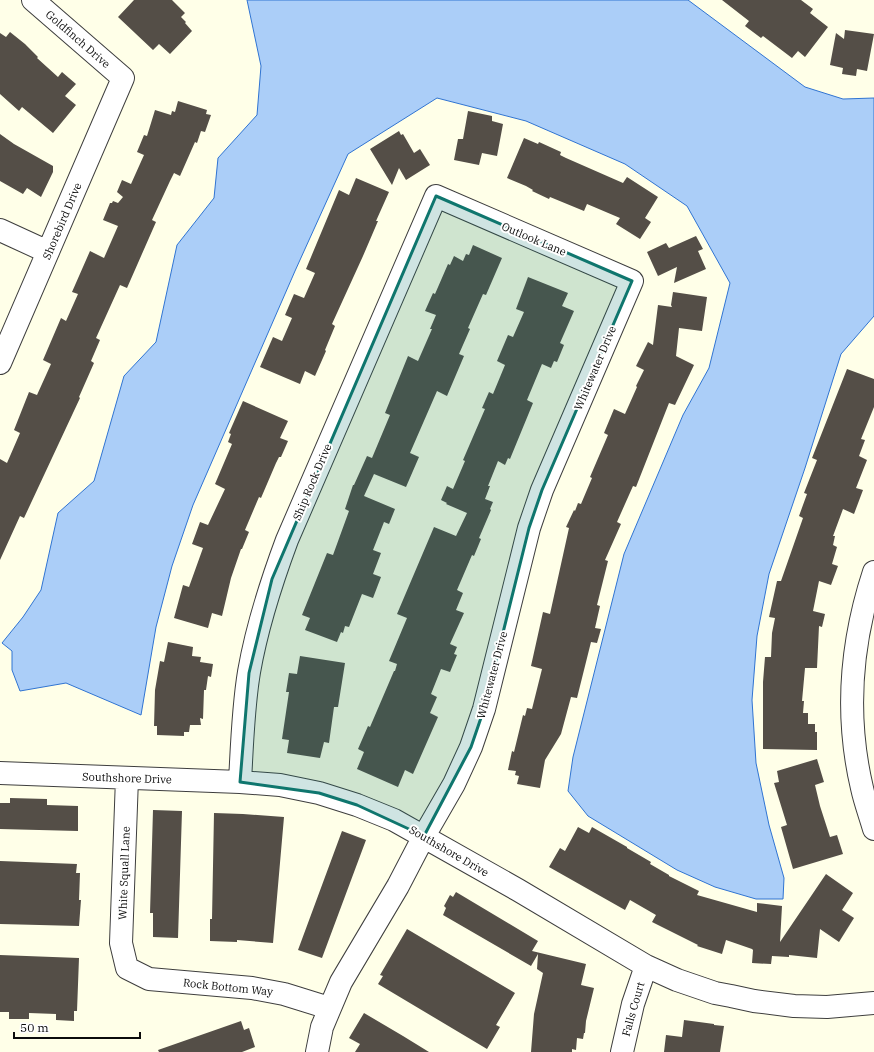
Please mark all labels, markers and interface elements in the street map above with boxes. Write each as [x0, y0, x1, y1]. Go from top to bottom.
street label: Goldfinch Drive [43, 7, 113, 71]
street label: Shorebird Drive [39, 180, 85, 262]
street label: Outlook Lane [500, 219, 569, 259]
street label: Whitewater Drive [571, 324, 619, 412]
street label: Ship Rock Drive [290, 441, 335, 523]
street label: Whitewater Drive [474, 630, 510, 720]
street label: Southshore Drive [82, 769, 172, 787]
street label: Southshore Drive [407, 823, 491, 880]
street label: White Squall Lane [115, 826, 133, 920]
street label: Rock Bottom Way [182, 975, 274, 999]
street label: Falls Court [619, 980, 647, 1038]
scale bar [14, 1014, 140, 1040]
text: 50 m [20, 1020, 49, 1035]

